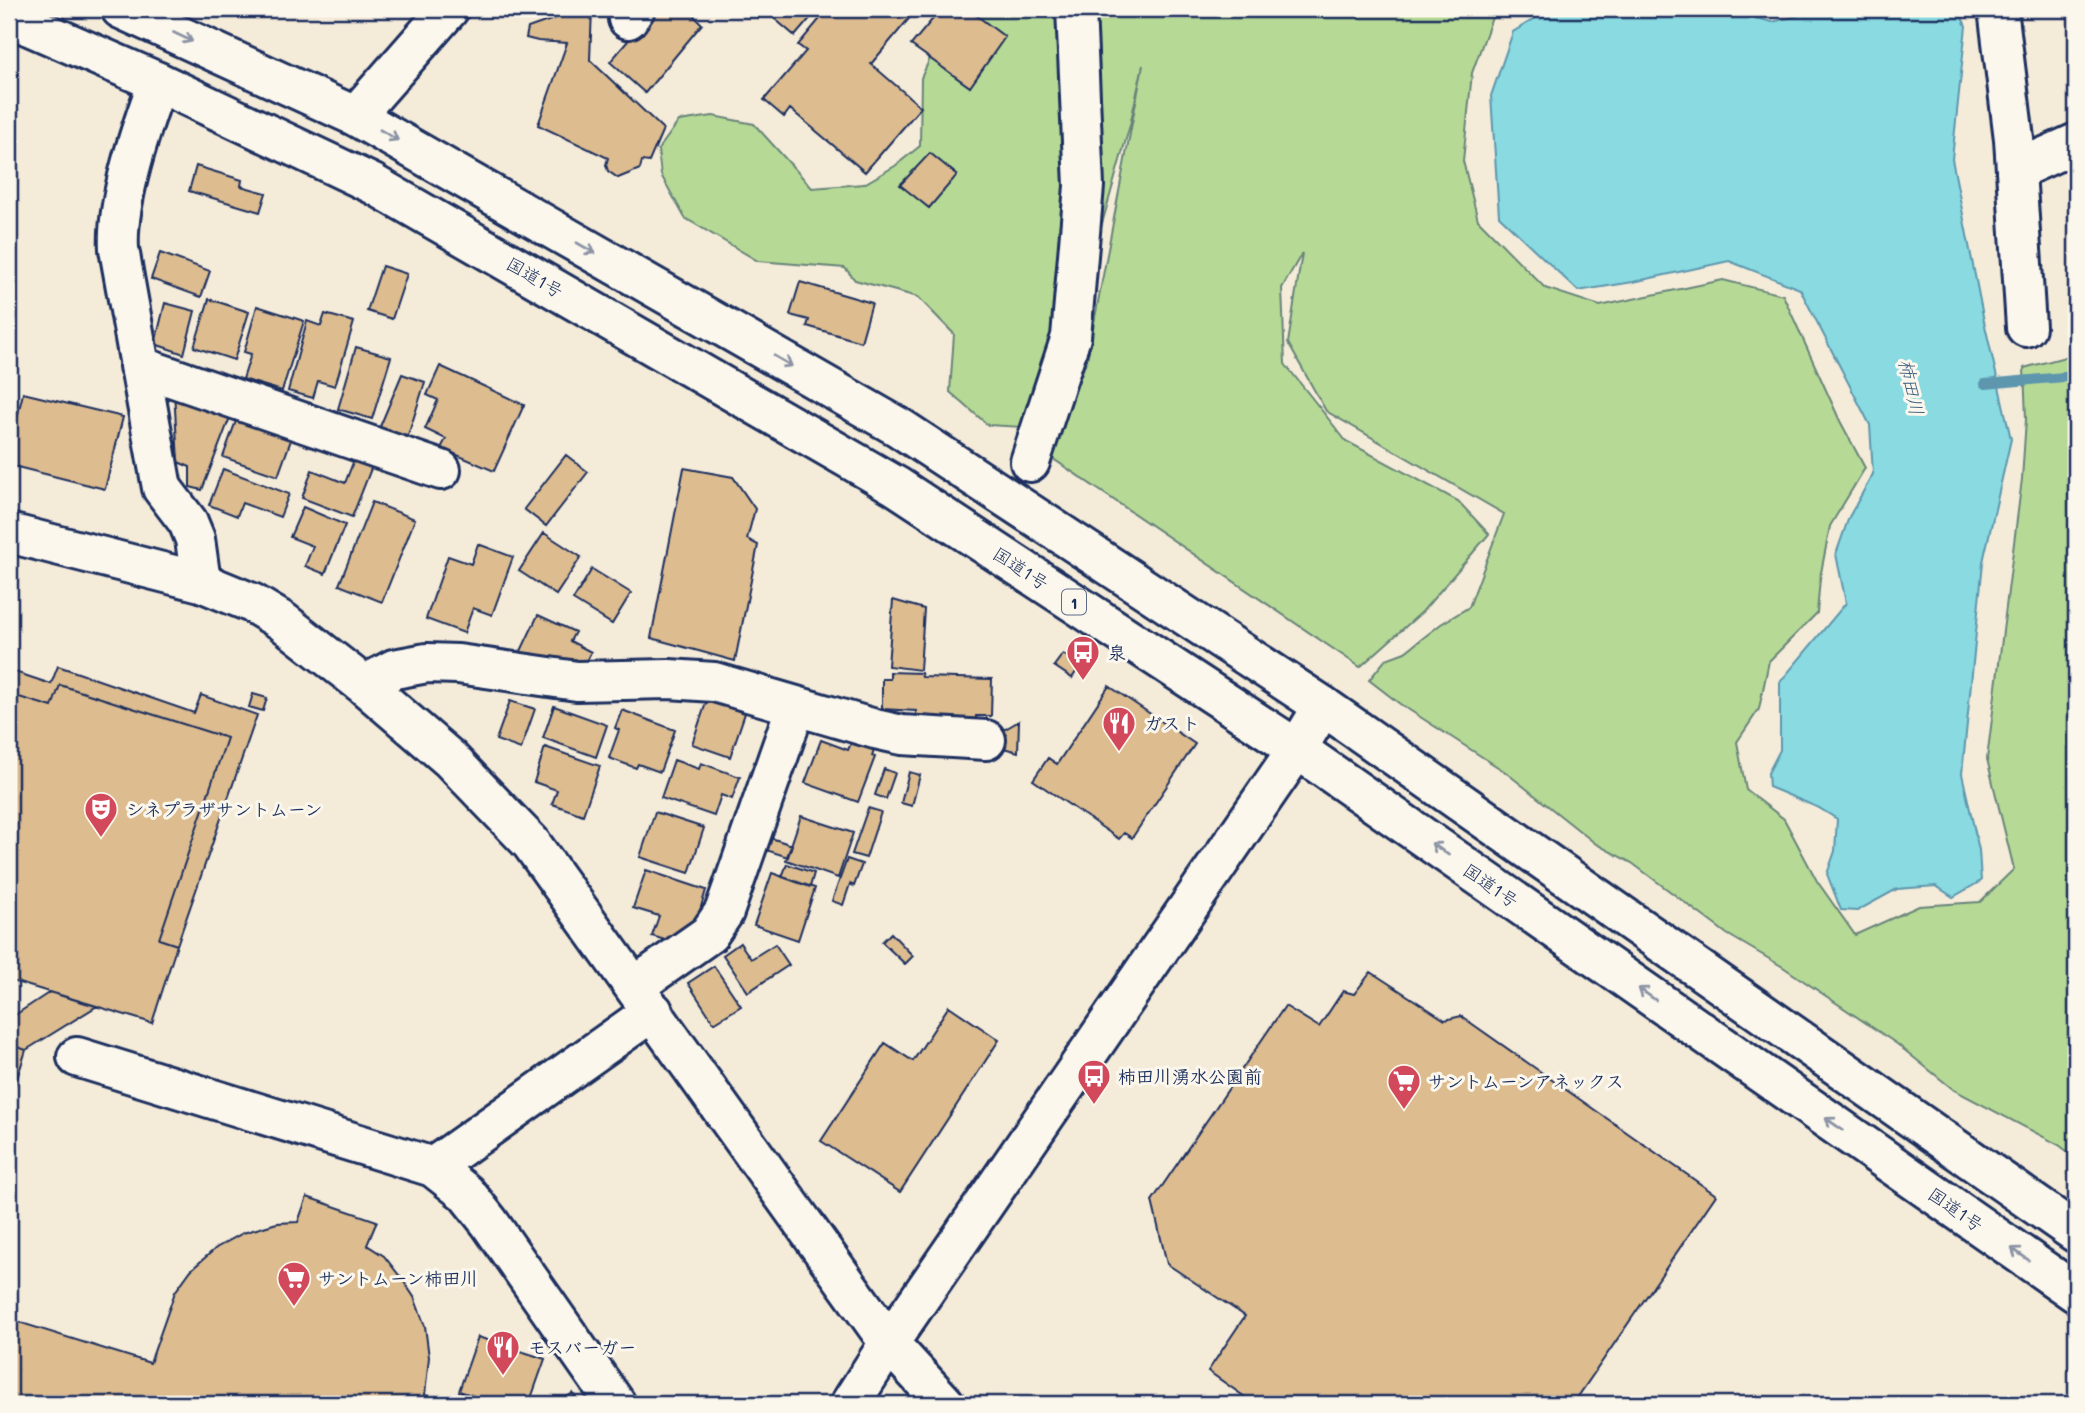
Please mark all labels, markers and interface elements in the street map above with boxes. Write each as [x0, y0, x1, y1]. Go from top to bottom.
one-way arrow [172, 31, 194, 44]
one-way arrow [378, 128, 398, 142]
one-way arrow [575, 242, 596, 255]
street label: 国道1号 [502, 251, 568, 303]
one-way arrow [773, 354, 793, 368]
water label: 柿田川 [1894, 357, 1930, 417]
street label: 国道1号 [988, 541, 1054, 595]
road number: 1 [1062, 590, 1086, 614]
bus stop icon: 泉 [1064, 633, 1102, 682]
place label: 泉 [1108, 640, 1126, 664]
restaurant icon: ガスト [1100, 704, 1138, 753]
place label: ガスト [1144, 711, 1200, 735]
theatre icon: シネプラザサントムーン [82, 790, 120, 839]
place label: シネプラザサントムーン [126, 797, 323, 821]
one-way arrow [1431, 842, 1450, 856]
street label: 国道1号 [1459, 857, 1523, 913]
one-way arrow [1638, 987, 1657, 1001]
bus stop icon: 柿田川湧水公園前 [1075, 1057, 1113, 1106]
supermarket icon: サントムーンアネックス [1385, 1062, 1423, 1111]
place label: 柿田川湧水公園前 [1118, 1064, 1262, 1088]
place label: サントムーンアネックス [1428, 1069, 1624, 1093]
one-way arrow [1825, 1117, 1844, 1131]
street label: 国道1号 [1924, 1181, 1988, 1237]
one-way arrow [2011, 1247, 2030, 1261]
supermarket icon: サントムーン柿田川 [275, 1259, 313, 1308]
place label: サントムーン柿田川 [318, 1266, 479, 1290]
restaurant icon: モスバーガー [484, 1328, 522, 1377]
place label: モスバーガー [528, 1335, 636, 1359]

